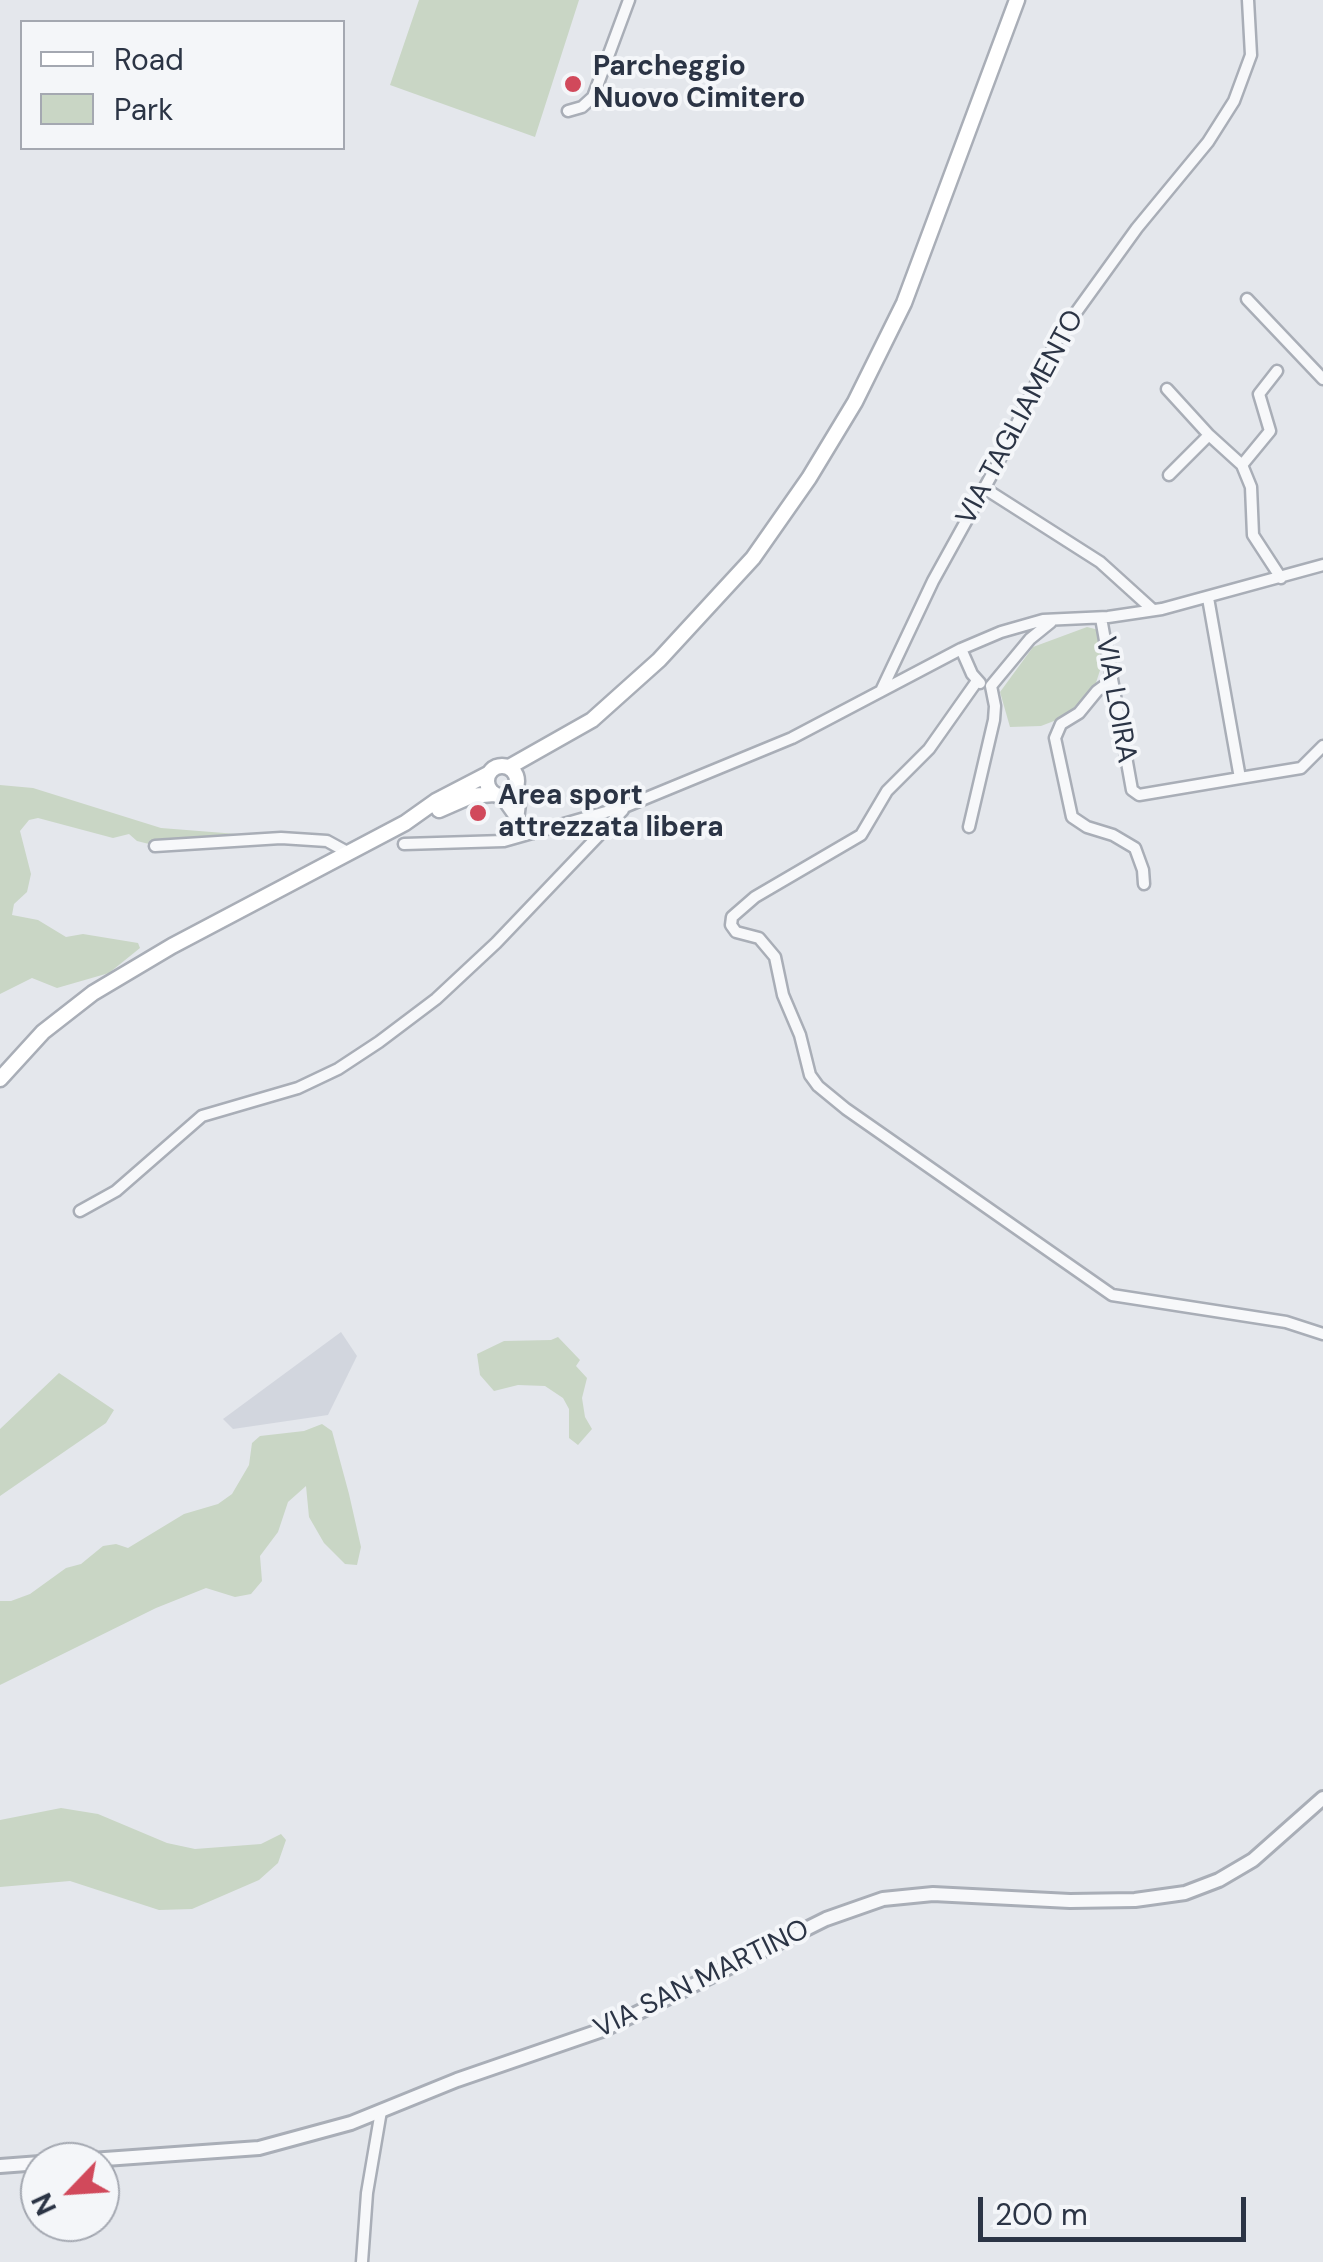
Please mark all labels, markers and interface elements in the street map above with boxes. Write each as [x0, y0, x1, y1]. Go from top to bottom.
legend [20, 20, 345, 150]
text: Road [114, 40, 184, 79]
place label: Parcheggio Nuovo Cimitero [593, 51, 805, 117]
marker: Parcheggio Nuovo Cimitero [562, 73, 584, 95]
text: Park [114, 90, 173, 129]
street label: VIA TAGLIAMENTO [950, 305, 1092, 531]
street label: VIA LOIRA [1087, 634, 1143, 766]
place label: Area sport attrezzata libera [498, 780, 724, 846]
marker: Area sport attrezzata libera [467, 802, 489, 824]
street label: VIA SAN MARTINO [589, 1913, 815, 2047]
north arrow [20, 2142, 120, 2242]
scale bar [983, 2177, 1250, 2239]
text: N [23, 2187, 65, 2221]
text: 200 m [995, 2195, 1088, 2234]

